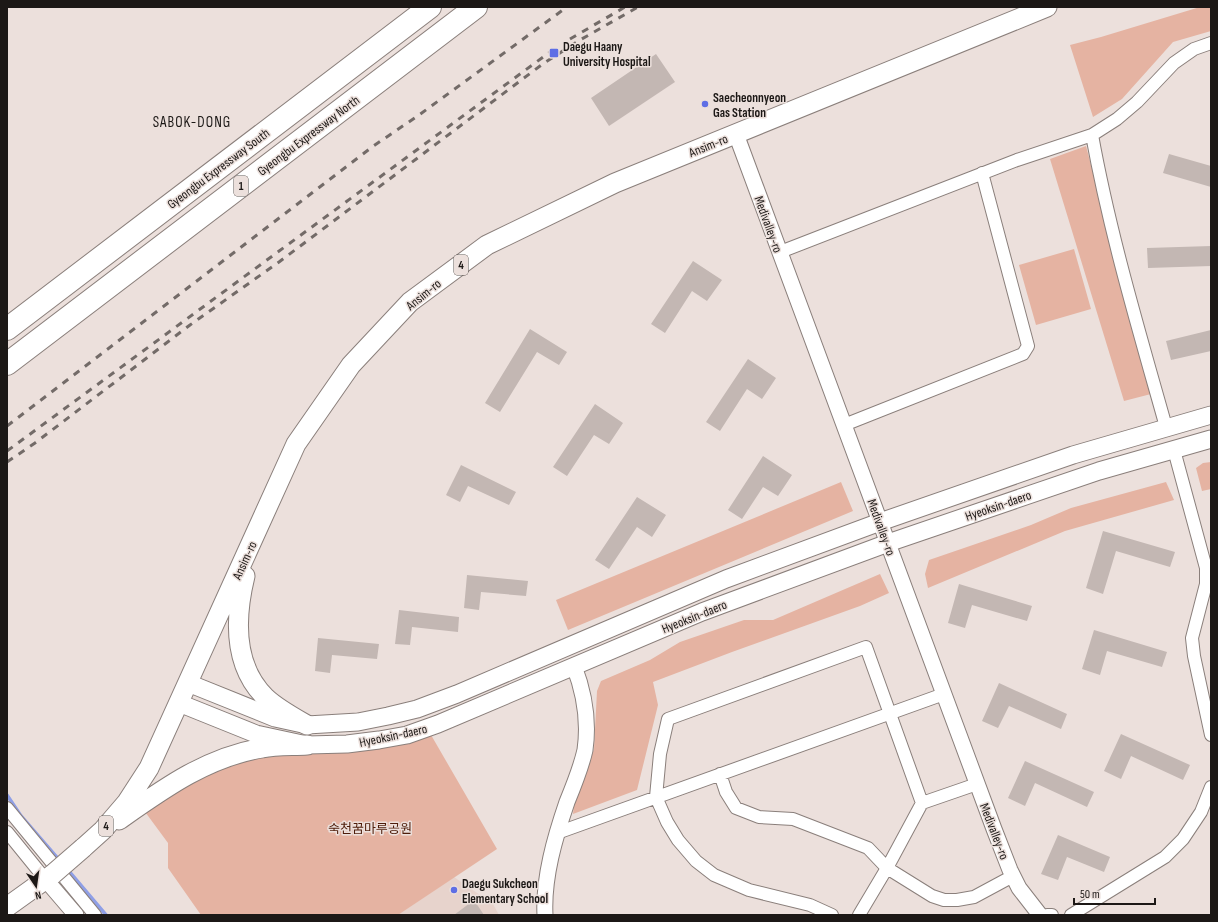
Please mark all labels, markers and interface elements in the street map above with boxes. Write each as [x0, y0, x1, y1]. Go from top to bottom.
place label: Daegu Haany University Hospital [563, 39, 651, 70]
marker: Daegu Haany University Hospital [548, 47, 560, 59]
place label: Saecheonnyeon Gas Station [713, 90, 786, 121]
street label: Gyeongbu Expressway North [254, 92, 363, 179]
marker: Saecheonnyeon Gas Station [700, 99, 710, 109]
district label: SABOK-DONG [153, 113, 231, 132]
street label: Gyeongbu Expressway South [164, 125, 273, 213]
street label: Ansim-ro [686, 131, 730, 161]
road number: 1 [234, 176, 248, 196]
street label: Medivalley-ro [750, 194, 786, 255]
road number: 4 [454, 255, 468, 275]
street label: Ansim-ro [402, 276, 444, 314]
street label: Hyeoksin-daero [963, 487, 1034, 525]
street label: Medivalley-ro [863, 497, 899, 558]
street label: Ansim-ro [229, 539, 261, 583]
street label: Hyeoksin-daero [659, 597, 729, 637]
street label: Hyeoksin-daero [358, 721, 429, 751]
street label: Medivalley-ro [976, 801, 1012, 862]
road number: 4 [99, 816, 113, 836]
park label: 숙천꿈마루공원 [328, 821, 412, 837]
north arrow [16, 866, 56, 906]
place label: Daegu Sukcheon Elementary School [462, 876, 549, 907]
scale bar [1074, 880, 1155, 906]
marker: Daegu Sukcheon Elementary School [449, 885, 459, 895]
text: 50 m [1080, 887, 1100, 902]
text: N [34, 888, 42, 902]

